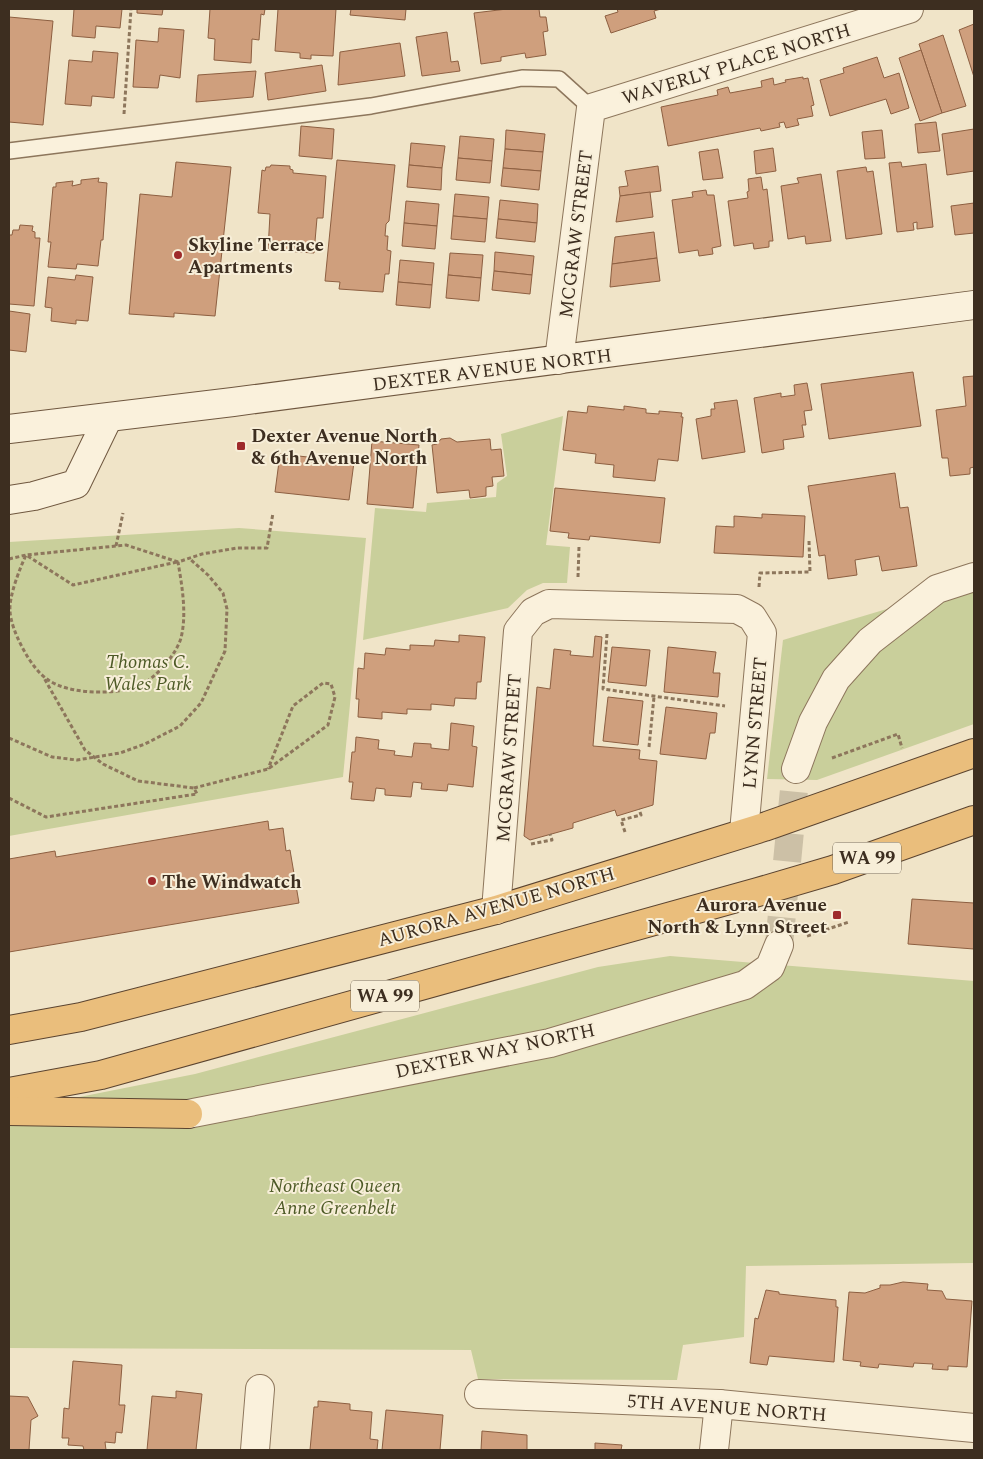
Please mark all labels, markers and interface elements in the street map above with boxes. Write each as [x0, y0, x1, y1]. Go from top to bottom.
street label: WAVERLY PLACE NORTH [618, 16, 855, 113]
street label: MCGRAW STREET [552, 149, 601, 320]
place label: Skyline Terrace Apartments [188, 231, 324, 282]
marker: Skyline Terrace Apartments [172, 249, 184, 261]
street label: DEXTER AVENUE NORTH [371, 341, 614, 400]
place label: Dexter Avenue North & 6th Avenue North [251, 422, 438, 473]
marker: Dexter Avenue North & 6th Avenue North [235, 440, 247, 452]
park label: Thomas C. Wales Park [104, 648, 192, 699]
street label: LYNN STREET [735, 656, 776, 790]
street label: MCGRAW STREET [489, 673, 530, 843]
road number: WA 99 [833, 842, 901, 874]
street label: AURORA AVENUE NORTH [374, 860, 619, 955]
place label: The Windwatch [162, 868, 302, 897]
marker: The Windwatch [146, 875, 158, 887]
place label: Aurora Avenue North & Lynn Street [647, 891, 827, 942]
marker: Aurora Avenue North & Lynn Street [831, 909, 843, 921]
road number: WA 99 [351, 980, 419, 1011]
street label: DEXTER WAY NORTH [393, 1016, 598, 1087]
park label: Northeast Queen Anne Greenbelt [269, 1172, 401, 1223]
street label: 5TH AVENUE NORTH [626, 1387, 828, 1430]

